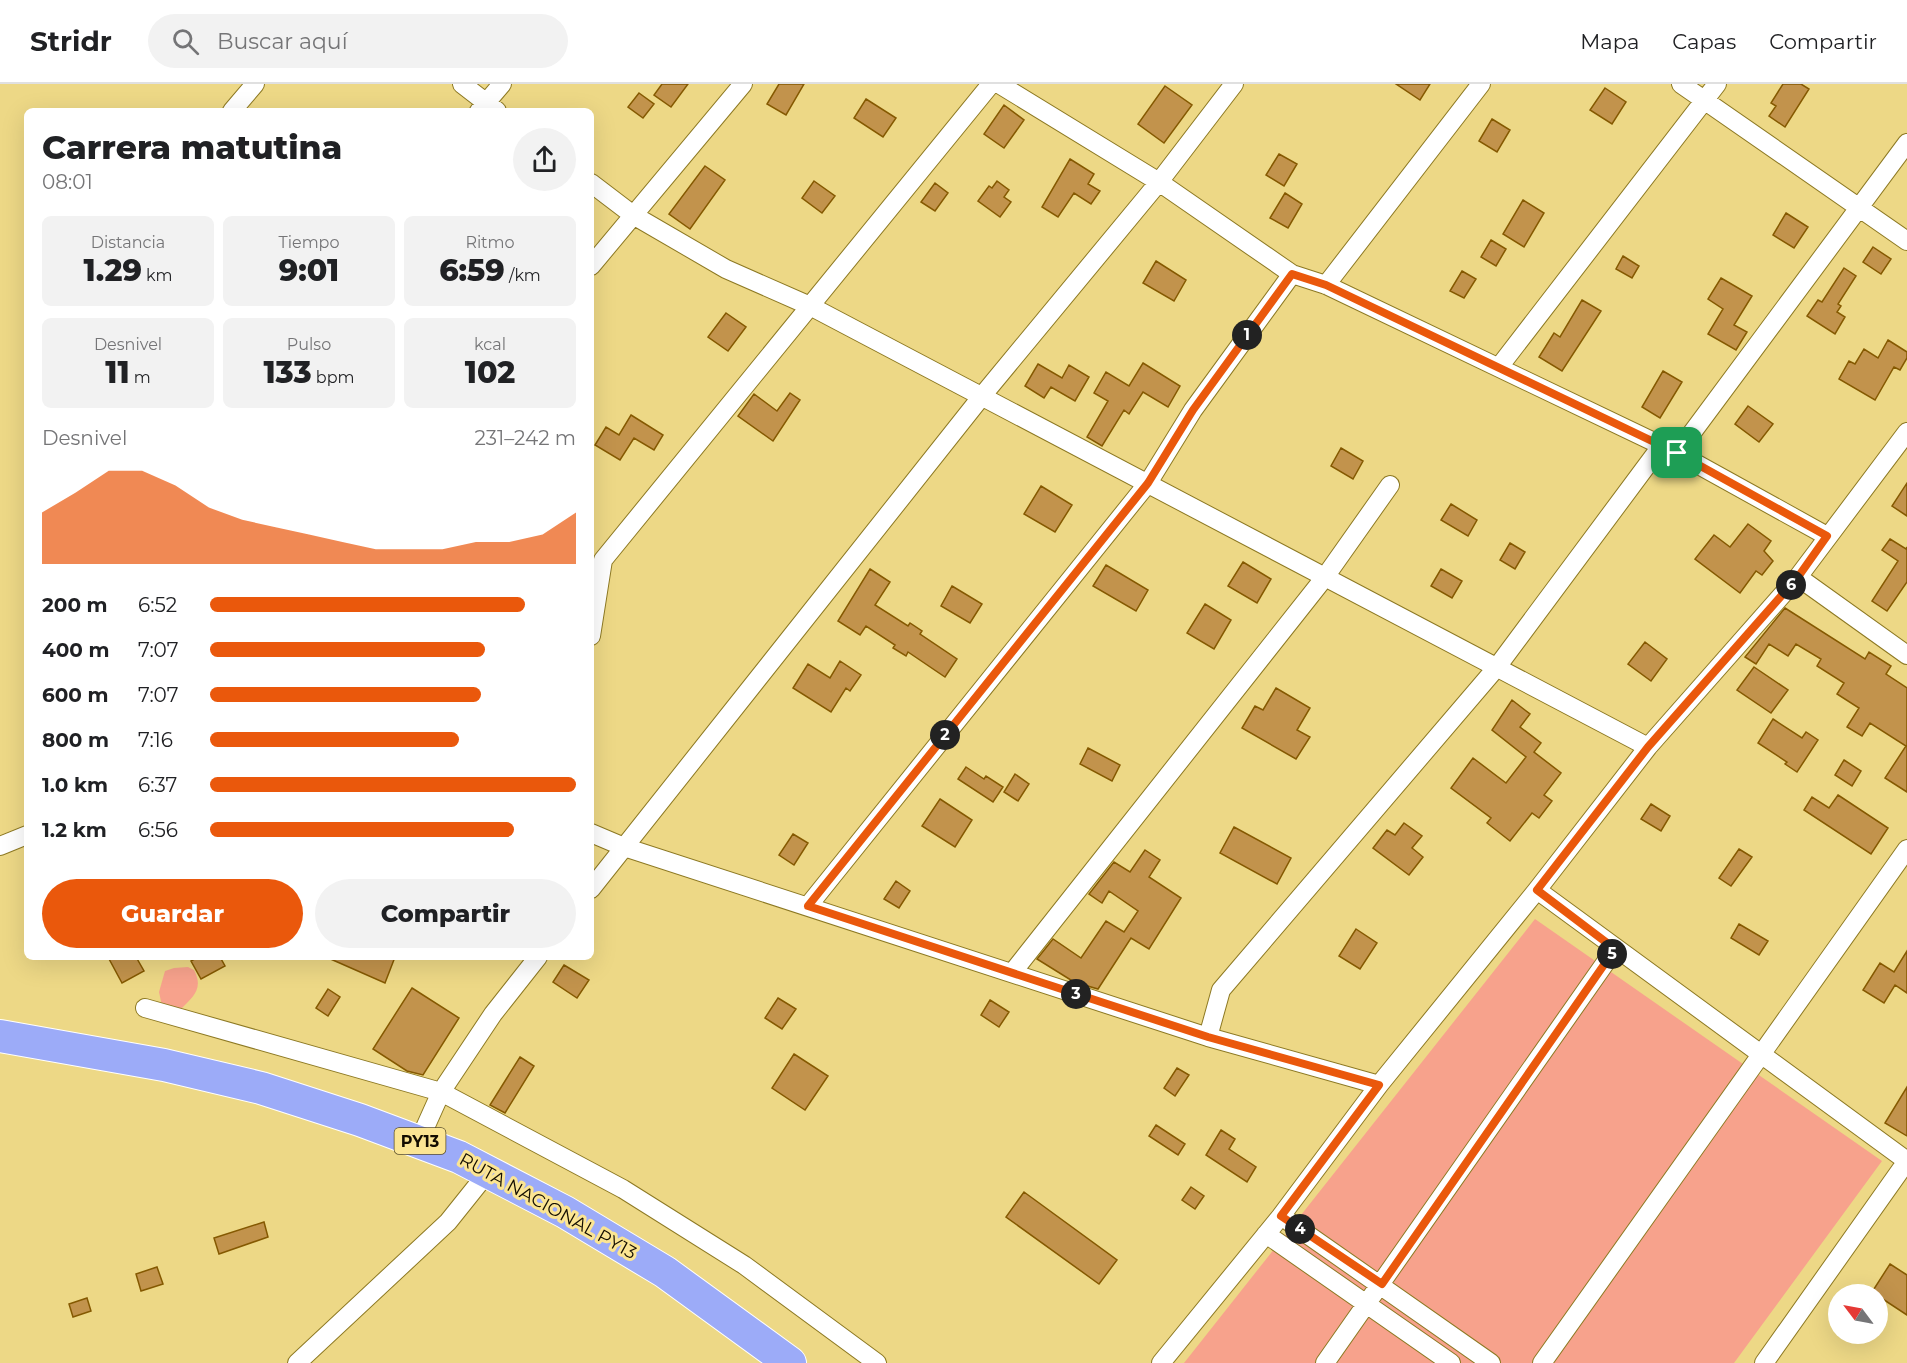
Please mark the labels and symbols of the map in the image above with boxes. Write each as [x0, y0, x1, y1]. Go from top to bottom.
pin: 1 [1232, 320, 1262, 350]
pin [1651, 427, 1702, 478]
pin: 6 [1776, 570, 1806, 600]
pin: 2 [930, 720, 960, 750]
pin: 5 [1597, 939, 1627, 969]
pin: 3 [1061, 979, 1091, 1009]
road number: PY13 [394, 1128, 446, 1154]
street label: RUTA NACIONAL PY13 [456, 1148, 640, 1264]
pin: 4 [1285, 1214, 1315, 1244]
north arrow [1828, 1284, 1888, 1344]

